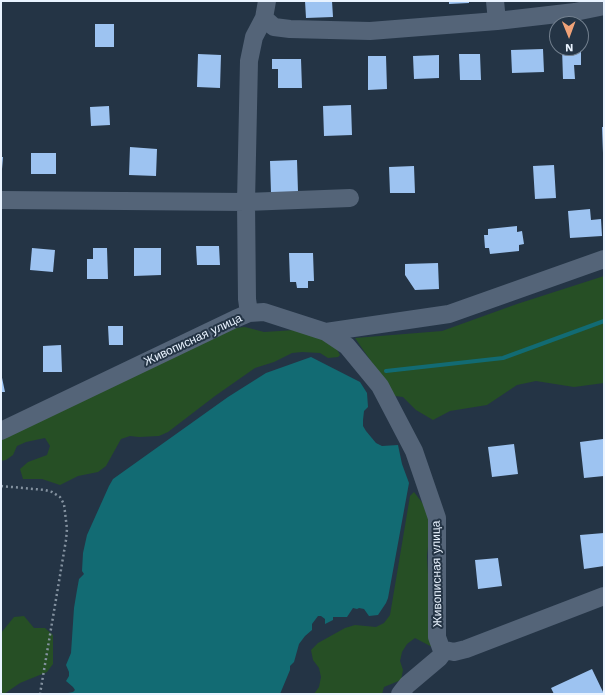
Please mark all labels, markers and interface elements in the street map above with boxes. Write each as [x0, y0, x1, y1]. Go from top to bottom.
north arrow [549, 16, 589, 56]
text: N [565, 41, 573, 54]
street label: Живописная улица [142, 311, 244, 369]
street label: Живописная улица [429, 520, 445, 628]

